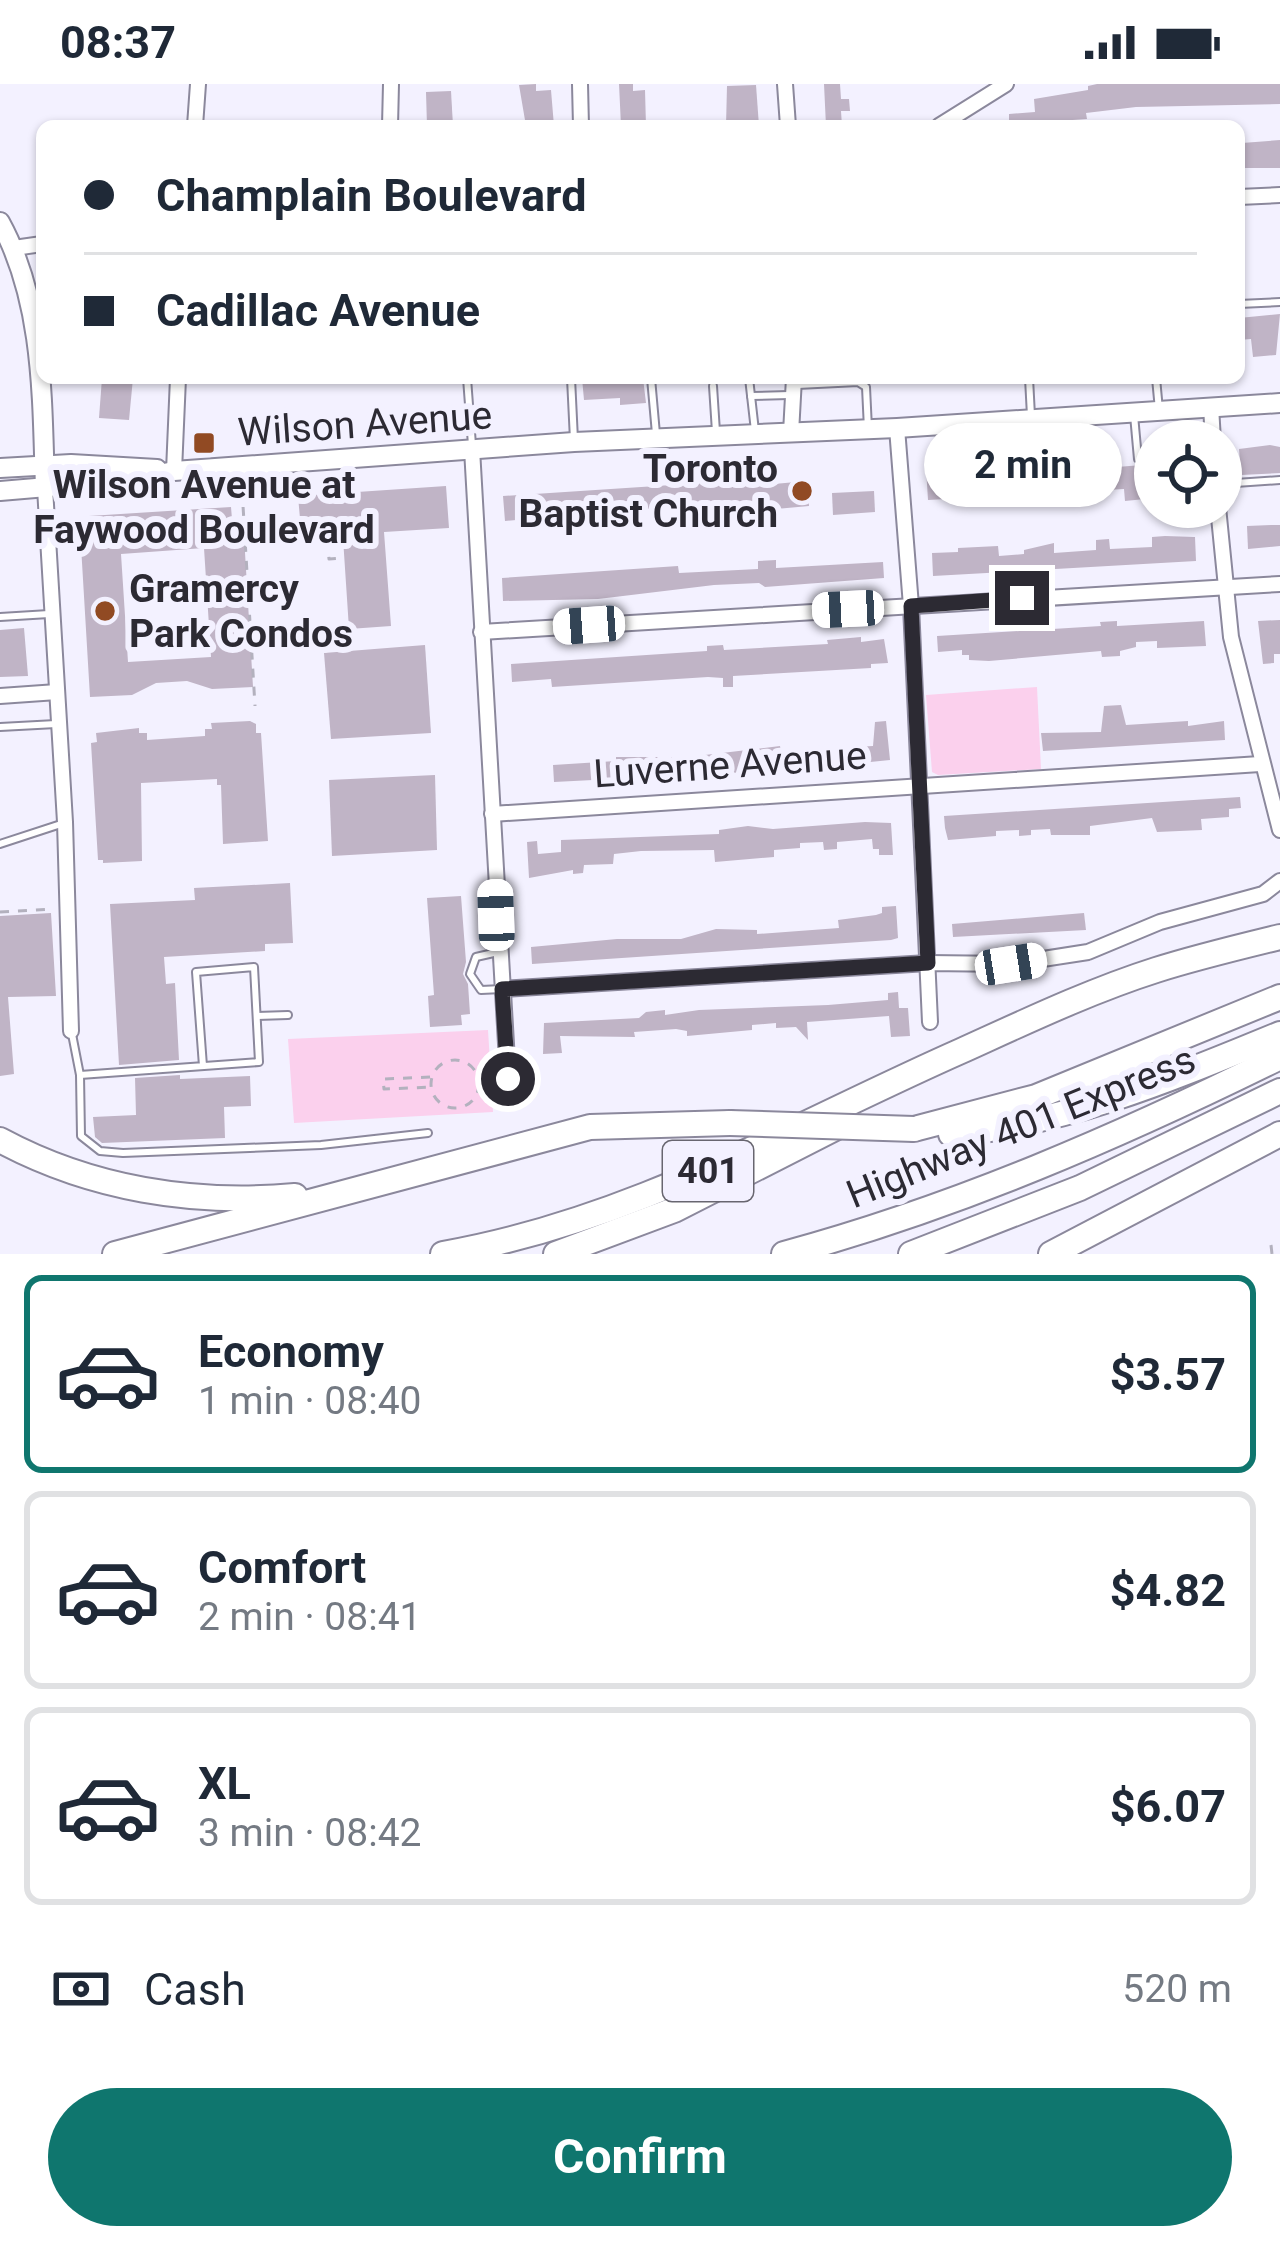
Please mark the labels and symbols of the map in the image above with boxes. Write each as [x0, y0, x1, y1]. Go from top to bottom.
street label: Wilson Avenue [236, 392, 494, 456]
callout: 2 min [923, 424, 1121, 508]
marker: Wilson Avenue at Faywood Boulevard [191, 430, 217, 456]
place label: Toronto Baptist Church [519, 446, 778, 537]
place label: Wilson Avenue at Faywood Boulevard [33, 462, 375, 553]
marker: Toronto Baptist Church [789, 478, 815, 504]
place label: Gramercy Park Condos [129, 566, 353, 657]
route end [995, 571, 1049, 625]
car [811, 589, 885, 629]
marker: Gramercy Park Condos [92, 598, 118, 624]
car [552, 605, 626, 645]
street label: Luverne Avenue [592, 733, 868, 797]
car [477, 878, 515, 952]
car [973, 941, 1049, 987]
street label: Highway 401 Express [840, 1036, 1202, 1218]
route start [481, 1052, 535, 1106]
road number: 401 [663, 1141, 753, 1201]

